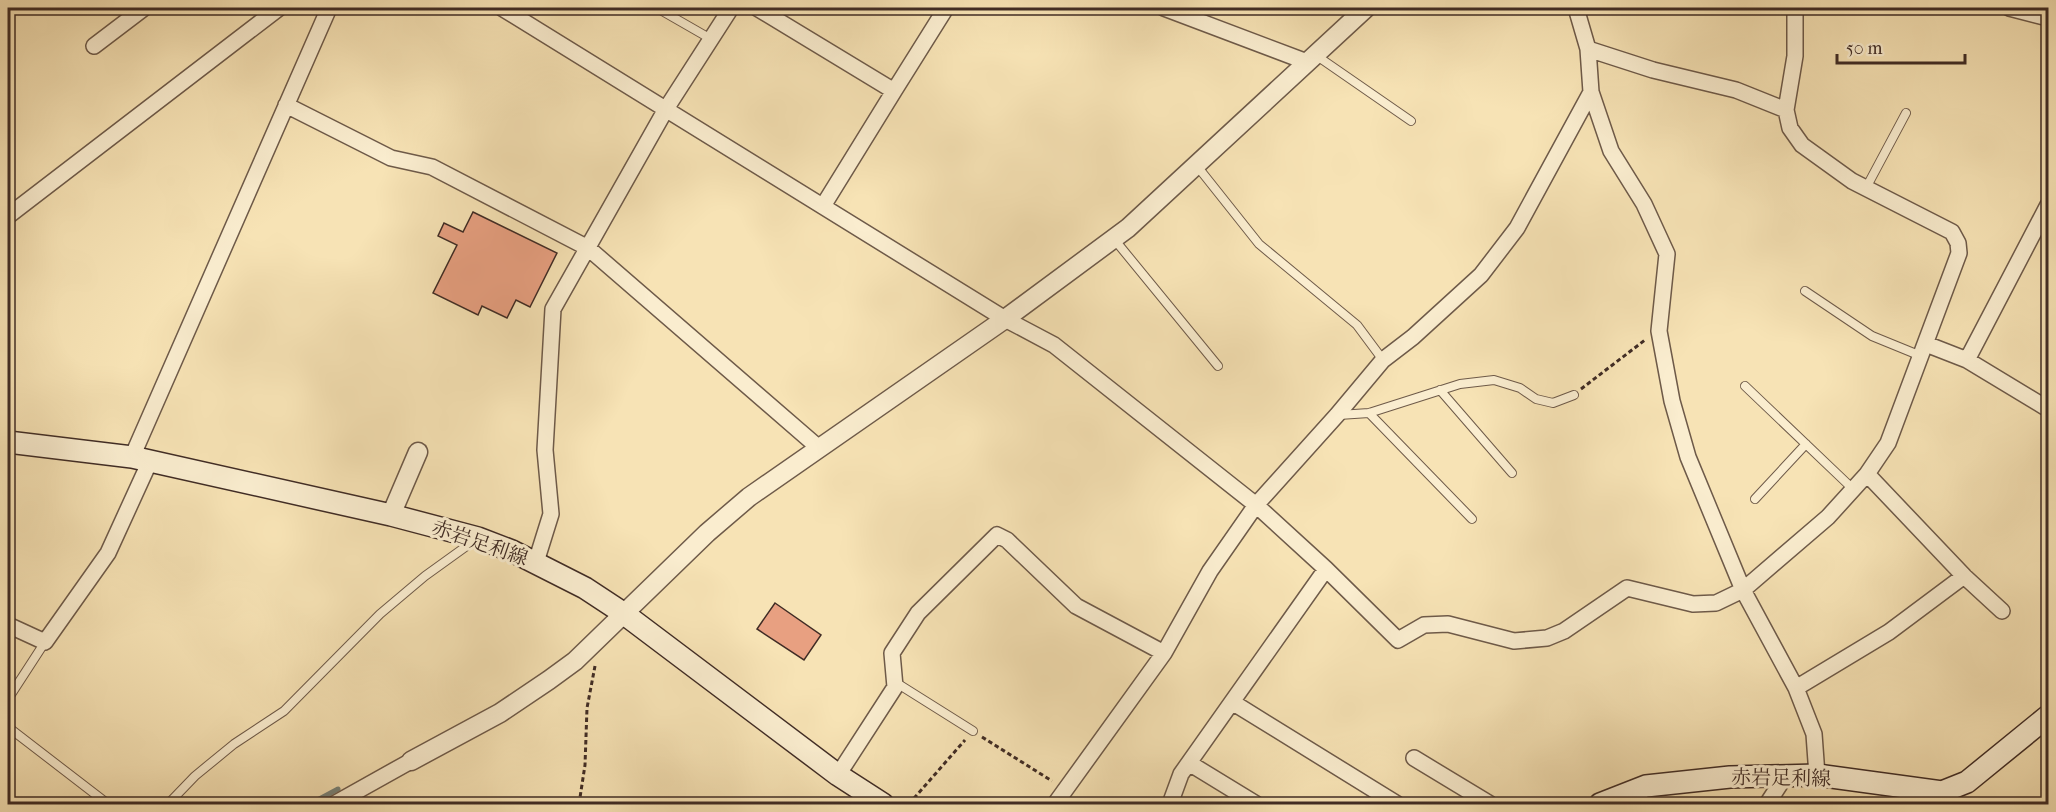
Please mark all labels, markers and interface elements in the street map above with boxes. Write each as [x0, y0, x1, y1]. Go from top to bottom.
scale bar [1837, 27, 1964, 65]
text: 50 m [1846, 38, 1883, 59]
street label: 赤岩足利線 [429, 516, 531, 570]
street label: 赤岩足利線 [1731, 766, 1831, 790]

